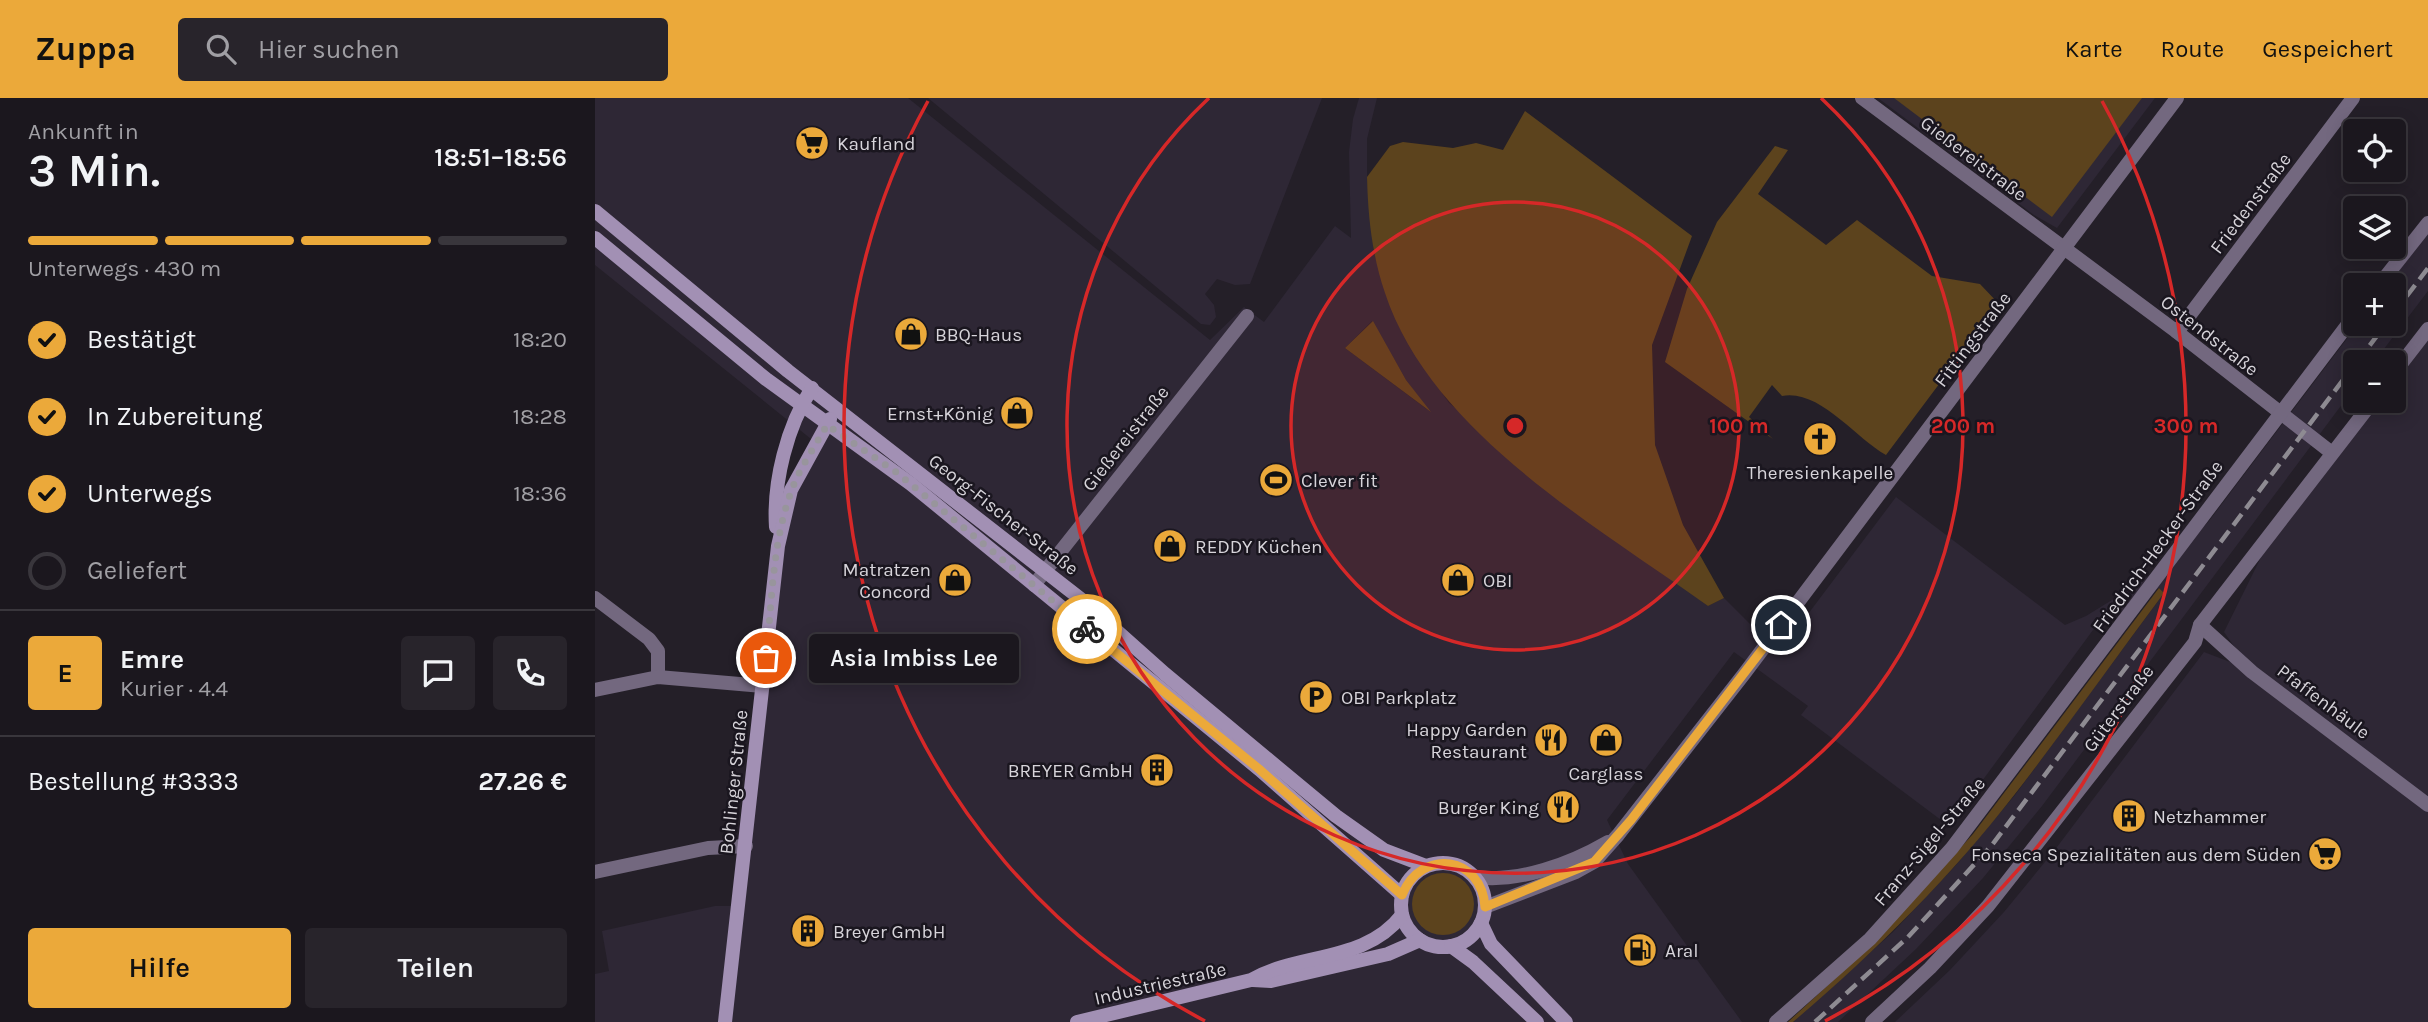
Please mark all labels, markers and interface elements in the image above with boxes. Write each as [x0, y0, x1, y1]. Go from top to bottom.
search box [178, 18, 668, 81]
text: Zuppa [35, 30, 136, 68]
icon: search [202, 30, 240, 68]
text: Hier suchen [258, 34, 400, 65]
text: Karte [2065, 35, 2123, 63]
text: Route [2161, 35, 2224, 63]
text: Gespeichert [2262, 35, 2393, 63]
street label: Gießereistraße [1916, 112, 2031, 206]
text: Ankunft in [28, 118, 139, 145]
map controls [2343, 119, 2406, 413]
button: locate [2343, 119, 2406, 182]
supermarket icon: Kaufland [793, 124, 831, 162]
place label: Kaufland [837, 133, 916, 155]
text: 18:51–18:56 [434, 142, 567, 173]
text: 3 Min. [28, 144, 160, 198]
street label: Friedenstraße [2206, 149, 2296, 258]
button: layers [2343, 196, 2406, 259]
text: Unterwegs · 430 m [28, 255, 221, 282]
button: + [2343, 273, 2406, 336]
street label: Fittingstraße [1930, 288, 2016, 392]
street label: Ostendstraße [2156, 291, 2263, 381]
shop icon: BBQ-Haus [892, 315, 930, 353]
icon: check [28, 321, 66, 359]
text: Bestätigt [87, 324, 196, 355]
place label: BBQ-Haus [935, 324, 1022, 346]
text: 18:20 [513, 326, 567, 353]
button: − [2343, 350, 2406, 413]
street label: Gießereistraße [1078, 382, 1174, 496]
shop icon: Ernst+König [998, 394, 1036, 432]
icon: check [28, 398, 66, 436]
text: In Zubereitung [87, 401, 262, 432]
text: 18:28 [513, 403, 567, 430]
place label: Ernst+König [887, 403, 993, 425]
centre of rings [1503, 414, 1527, 438]
text: 100 m [1709, 414, 1769, 438]
text: 200 m [1931, 414, 1995, 438]
text: 300 m [2154, 414, 2218, 438]
church icon: Theresienkapelle [1801, 420, 1839, 458]
street label: Georg-Fischer-Straße [924, 450, 1083, 580]
street label: Friedrich-Hecker-Straße [2088, 456, 2228, 637]
sports icon: Clever fit [1257, 461, 1295, 499]
place label: Theresienkapelle [1747, 462, 1893, 484]
place label: Clever fit [1301, 470, 1378, 492]
icon: check [28, 475, 66, 513]
text: Unterwegs [87, 478, 213, 509]
text: 18:36 [513, 480, 567, 507]
shop icon: REDDY Küchen [1151, 527, 1189, 565]
place label: REDDY Küchen [1195, 536, 1322, 558]
text: Geliefert [87, 555, 187, 586]
place label: Matratzen Concord [843, 559, 931, 603]
shop icon: Matratzen Concord [936, 561, 974, 599]
shop icon: OBI [1439, 561, 1477, 599]
place label: OBI [1483, 570, 1512, 592]
courier [1052, 594, 1122, 664]
pin [1751, 595, 1811, 655]
icon: home [1762, 606, 1800, 644]
icon: bike [1068, 610, 1106, 648]
pin [736, 628, 796, 688]
callout: Asia Imbiss Lee [808, 634, 1018, 682]
button: chat [401, 636, 475, 710]
button: phone [493, 636, 567, 710]
icon: bag [747, 639, 785, 677]
text: Emre [120, 644, 184, 675]
text: Asia Imbiss Lee [830, 645, 998, 672]
text: E [57, 658, 73, 689]
street label: Pfaffenhäule [2273, 660, 2374, 744]
street label: Güterstraße [2079, 661, 2159, 757]
text: Kurier · 4.4 [120, 675, 228, 702]
parking icon: OBI Parkplatz [1297, 678, 1335, 716]
place label: OBI Parkplatz [1341, 687, 1457, 709]
street label: Bohlinger Straße [715, 709, 753, 856]
place label: Happy Garden Restaurant [1406, 719, 1527, 763]
restaurant icon: Happy Garden Restaurant [1532, 721, 1570, 759]
shop icon: Carglass [1587, 721, 1625, 759]
building icon: BREYER GmbH [1138, 751, 1176, 789]
place label: BREYER GmbH [1008, 760, 1133, 782]
place label: Carglass [1568, 763, 1644, 785]
text: Bestellung #3333 [28, 766, 239, 797]
text: 27.26 € [478, 766, 567, 797]
street label: Franz-Sigel-Straße [1869, 773, 1990, 910]
restaurant icon: Burger King [1544, 788, 1582, 826]
place label: Burger King [1438, 797, 1539, 819]
building icon: Netzhammer [2110, 797, 2148, 835]
place label: Netzhammer [2153, 806, 2266, 828]
supermarket icon: Fonseca Spezialitäten aus dem Süden [2306, 835, 2344, 873]
place label: Fonseca Spezialitäten aus dem Süden [1971, 844, 2301, 866]
building icon: Breyer GmbH [789, 912, 827, 950]
place label: Breyer GmbH [833, 921, 945, 943]
button: Hilfe [28, 928, 291, 1008]
button: Teilen [305, 928, 567, 1008]
fuel station icon: Aral [1621, 931, 1659, 969]
place label: Aral [1665, 940, 1699, 962]
street label: Industriestraße [1092, 958, 1228, 1010]

